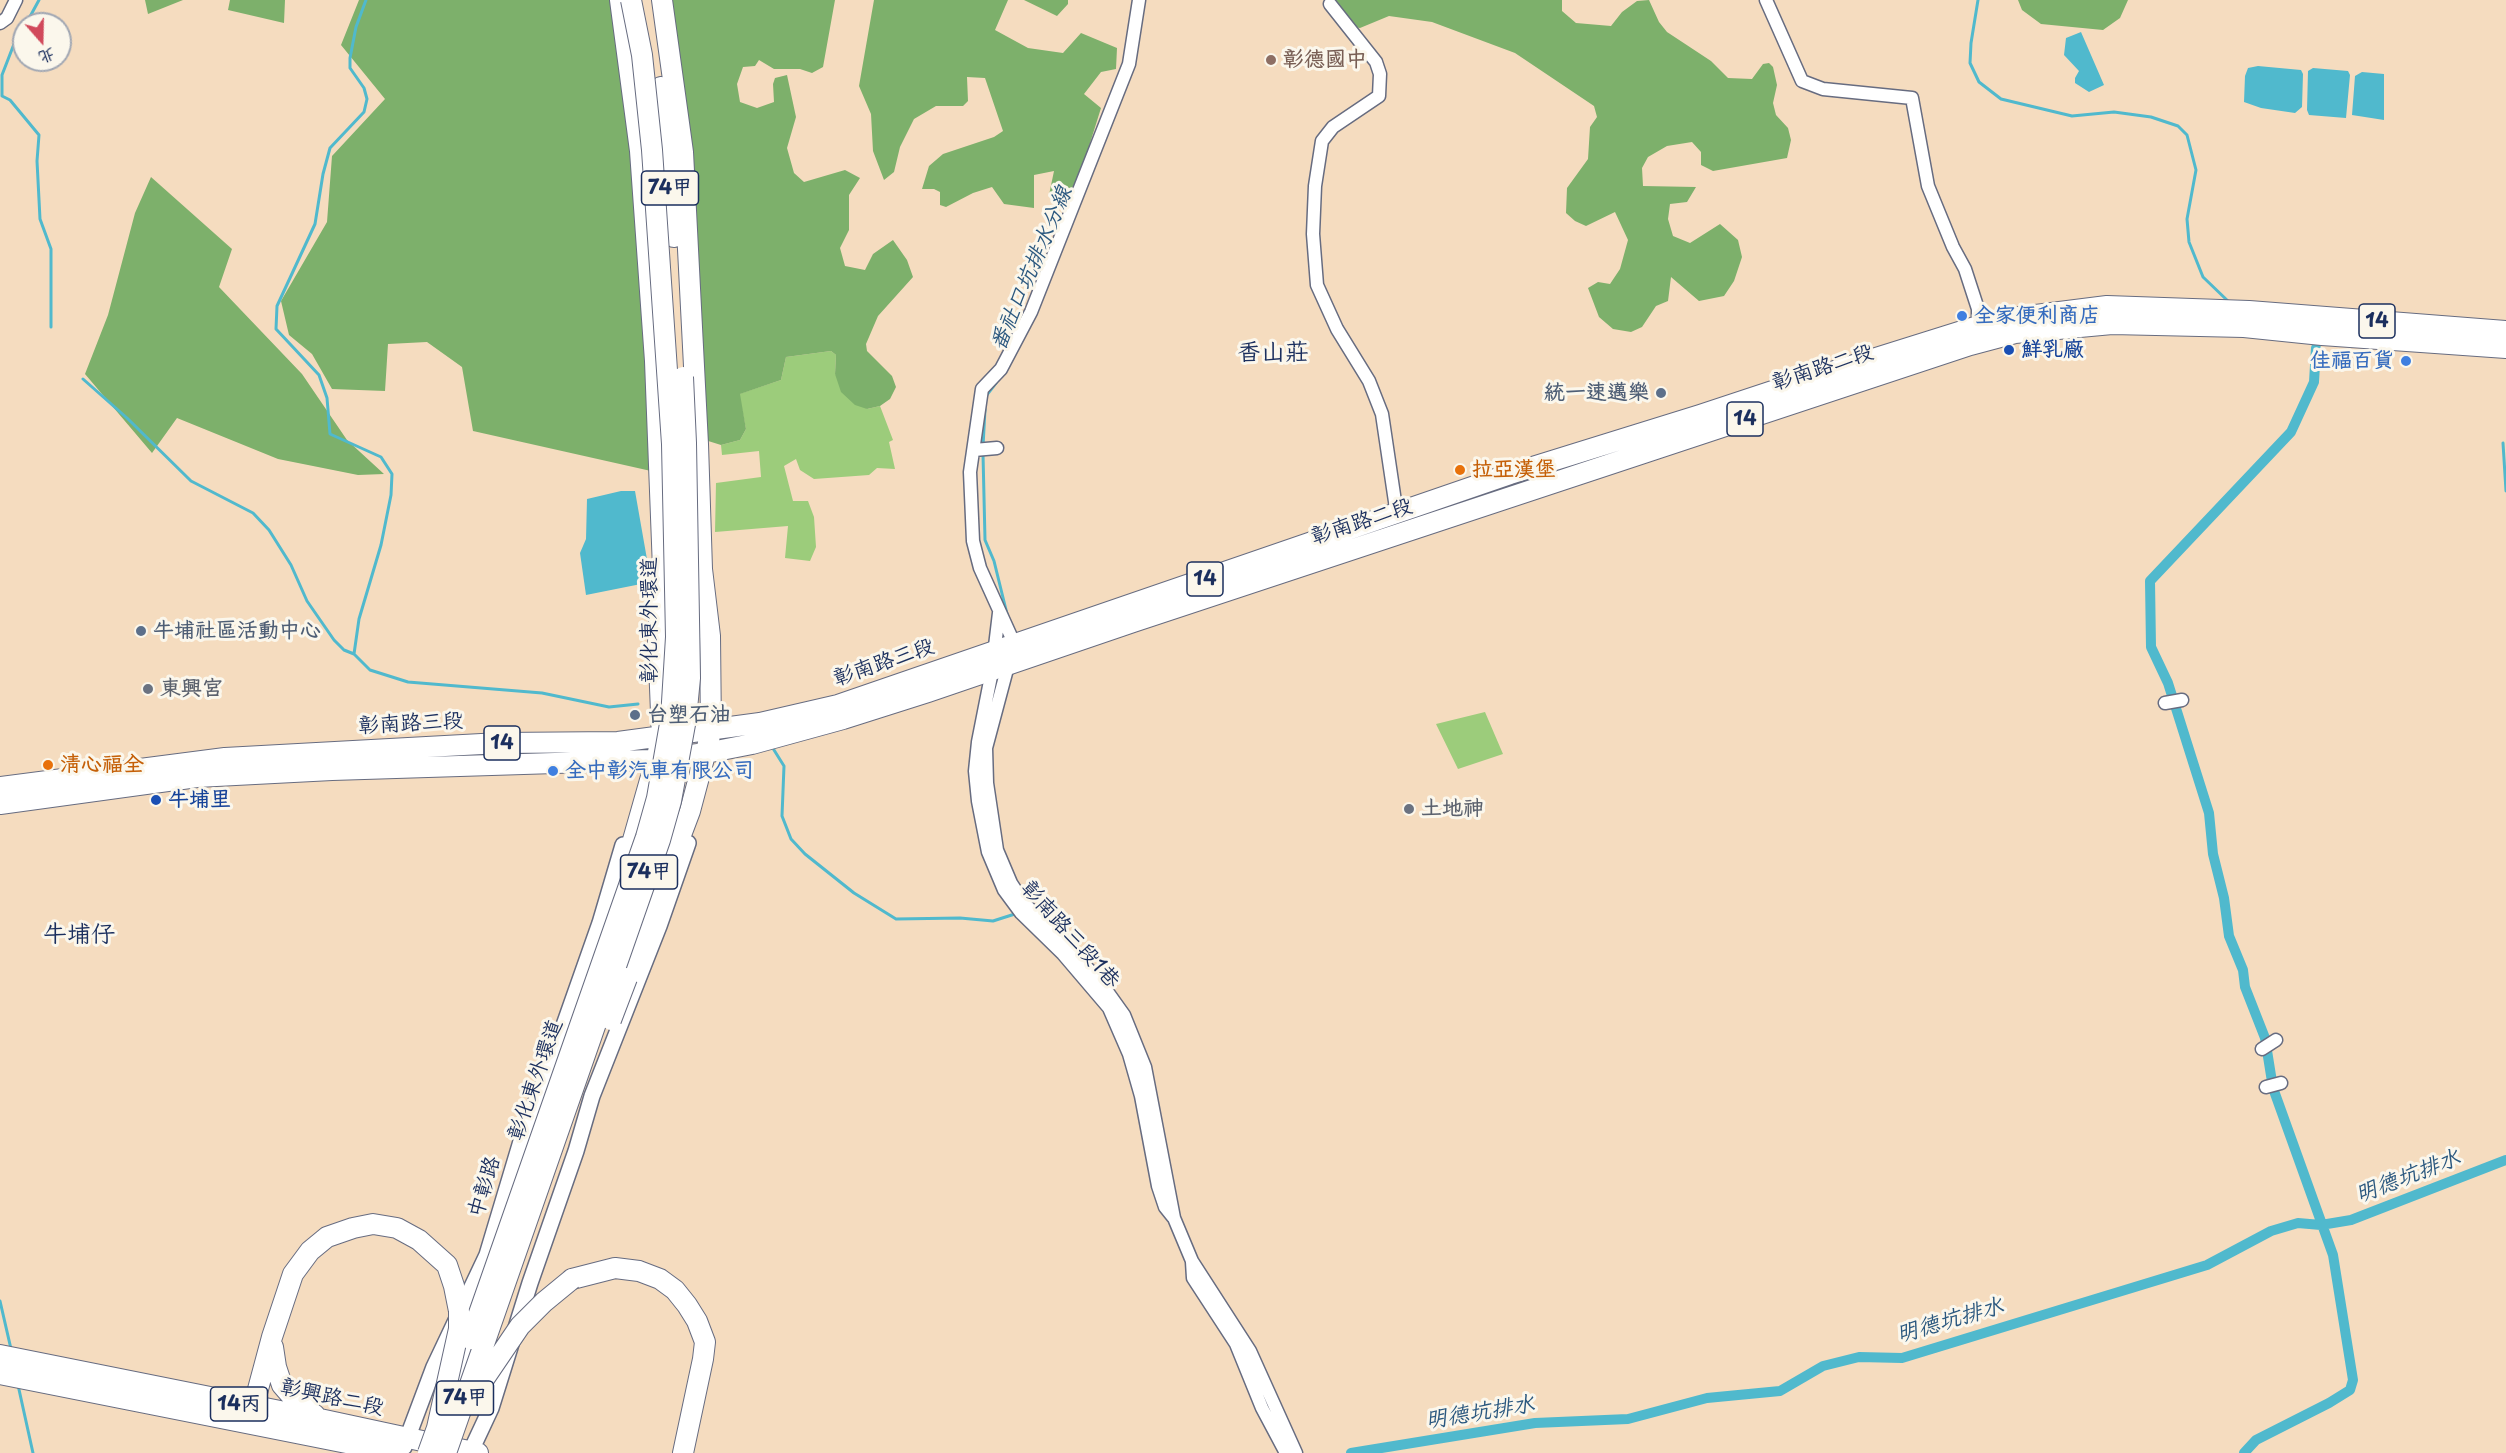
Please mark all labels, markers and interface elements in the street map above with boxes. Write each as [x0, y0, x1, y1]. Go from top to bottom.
north arrow [12, 12, 72, 72]
text: 北 [36, 43, 59, 71]
place label: 彰德國中 [1283, 47, 1367, 73]
marker: 彰德國中 [1264, 53, 1278, 67]
road number: 74甲 [642, 171, 698, 205]
water label: 番社口坑排水分線 [985, 183, 1079, 355]
place label: 全家便利商店 [1974, 303, 2100, 329]
road number: 14 [2359, 304, 2395, 338]
marker: 全家便利商店 [1955, 309, 1969, 323]
place label: 鮮乳廠 [2021, 337, 2084, 363]
district label: 香山莊 [1237, 339, 1309, 367]
street label: 彰南路二段 [1769, 340, 1877, 396]
marker: 鮮乳廠 [2002, 343, 2016, 357]
place label: 佳福百貨 [2310, 348, 2394, 374]
marker: 佳福百貨 [2399, 354, 2413, 368]
place label: 統一速邁樂 [1544, 380, 1649, 406]
marker: 統一速邁樂 [1654, 386, 1668, 400]
road number: 14 [1727, 402, 1763, 436]
place label: 拉亞漢堡 [1472, 457, 1556, 483]
marker: 拉亞漢堡 [1453, 463, 1467, 477]
street label: 彰南路二段 [1308, 494, 1416, 550]
street label: 彰化東外環道 [637, 557, 663, 683]
road number: 14 [1187, 562, 1223, 596]
place label: 牛埔社區活動中心 [153, 618, 321, 644]
marker: 牛埔社區活動中心 [134, 624, 148, 638]
street label: 彰南路三段 [830, 634, 938, 692]
place label: 東興宮 [160, 676, 223, 702]
marker: 東興宮 [141, 682, 155, 696]
place label: 台塑石油 [647, 702, 731, 728]
marker: 台塑石油 [628, 708, 642, 722]
street label: 彰南路三段 [358, 709, 464, 739]
road number: 14 [484, 726, 520, 760]
place label: 清心福全 [60, 752, 144, 778]
marker: 清心福全 [41, 758, 55, 772]
place label: 全中彰汽車有限公司 [565, 758, 754, 784]
marker: 全中彰汽車有限公司 [546, 764, 560, 778]
place label: 牛埔里 [168, 787, 231, 813]
marker: 牛埔里 [149, 793, 163, 807]
place label: 土地神 [1421, 796, 1484, 822]
marker: 土地神 [1402, 802, 1416, 816]
road number: 74甲 [620, 855, 678, 889]
street label: 彰南路三段1巷 [1015, 876, 1125, 994]
district label: 牛埔仔 [43, 921, 115, 949]
street label: 彰化東外環道 [504, 1016, 568, 1144]
water label: 明德坑排水 [2352, 1145, 2464, 1209]
street label: 中彰路 [464, 1153, 506, 1221]
water label: 明德坑排水 [1893, 1293, 2007, 1349]
street label: 彰興路二段 [278, 1375, 386, 1421]
road number: 74甲 [436, 1381, 494, 1415]
road number: 14丙 [210, 1387, 268, 1421]
water label: 明德坑排水 [1424, 1391, 1536, 1435]

